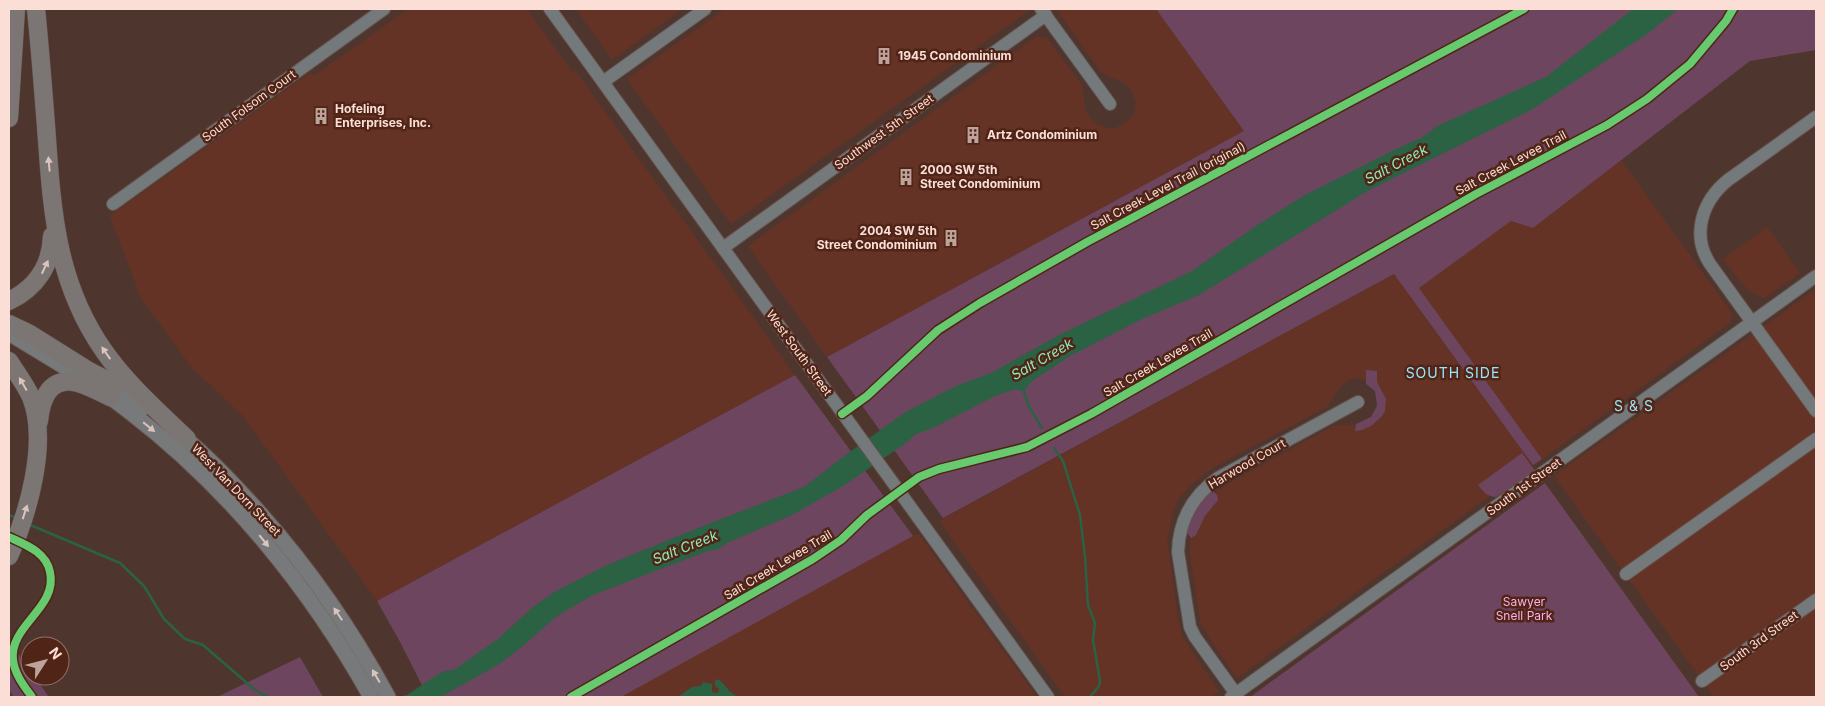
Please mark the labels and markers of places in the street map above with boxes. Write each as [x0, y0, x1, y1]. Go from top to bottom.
building icon: 1945 Condominium [874, 46, 894, 66]
place label: 1945 Condominium [898, 48, 1012, 63]
place label: Hofeling Enterprises, Inc. [335, 101, 431, 130]
building icon: Hofeling Enterprises, Inc. [311, 106, 331, 126]
building icon: Artz Condominium [963, 125, 983, 145]
place label: Artz Condominium [987, 127, 1097, 142]
place label: 2000 SW 5th Street Condominium [920, 162, 1040, 191]
building icon: 2000 SW 5th Street Condominium [896, 167, 916, 187]
place label: 2004 SW 5th Street Condominium [817, 223, 937, 252]
building icon: 2004 SW 5th Street Condominium [941, 228, 961, 248]

